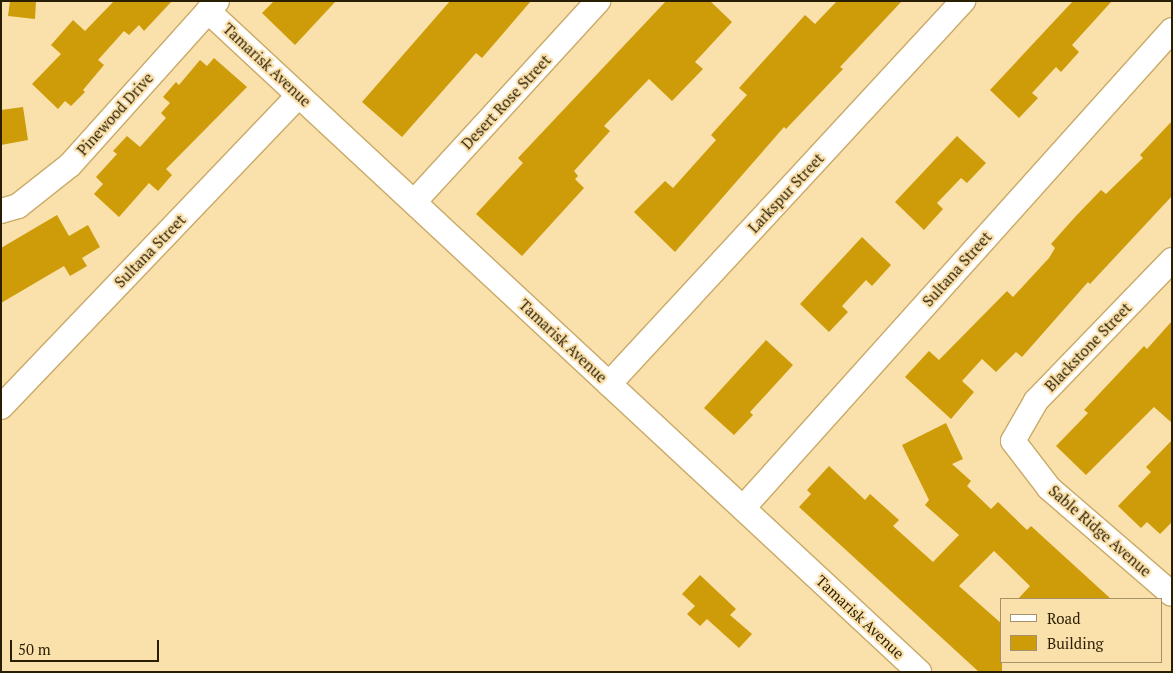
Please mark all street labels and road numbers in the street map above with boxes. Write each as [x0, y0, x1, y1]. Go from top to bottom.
street label: Tamarisk Avenue [219, 19, 315, 111]
street label: Desert Rose Street [458, 51, 554, 153]
street label: Pinewood Drive [73, 69, 157, 159]
street label: Larkspur Street [745, 149, 827, 237]
street label: Sultana Street [111, 211, 189, 291]
street label: Sultana Street [919, 228, 995, 310]
street label: Tamarisk Avenue [515, 295, 611, 387]
street label: Blackstone Street [1041, 299, 1135, 395]
street label: Sable Ridge Avenue [1045, 482, 1155, 580]
street label: Tamarisk Avenue [812, 571, 908, 663]

